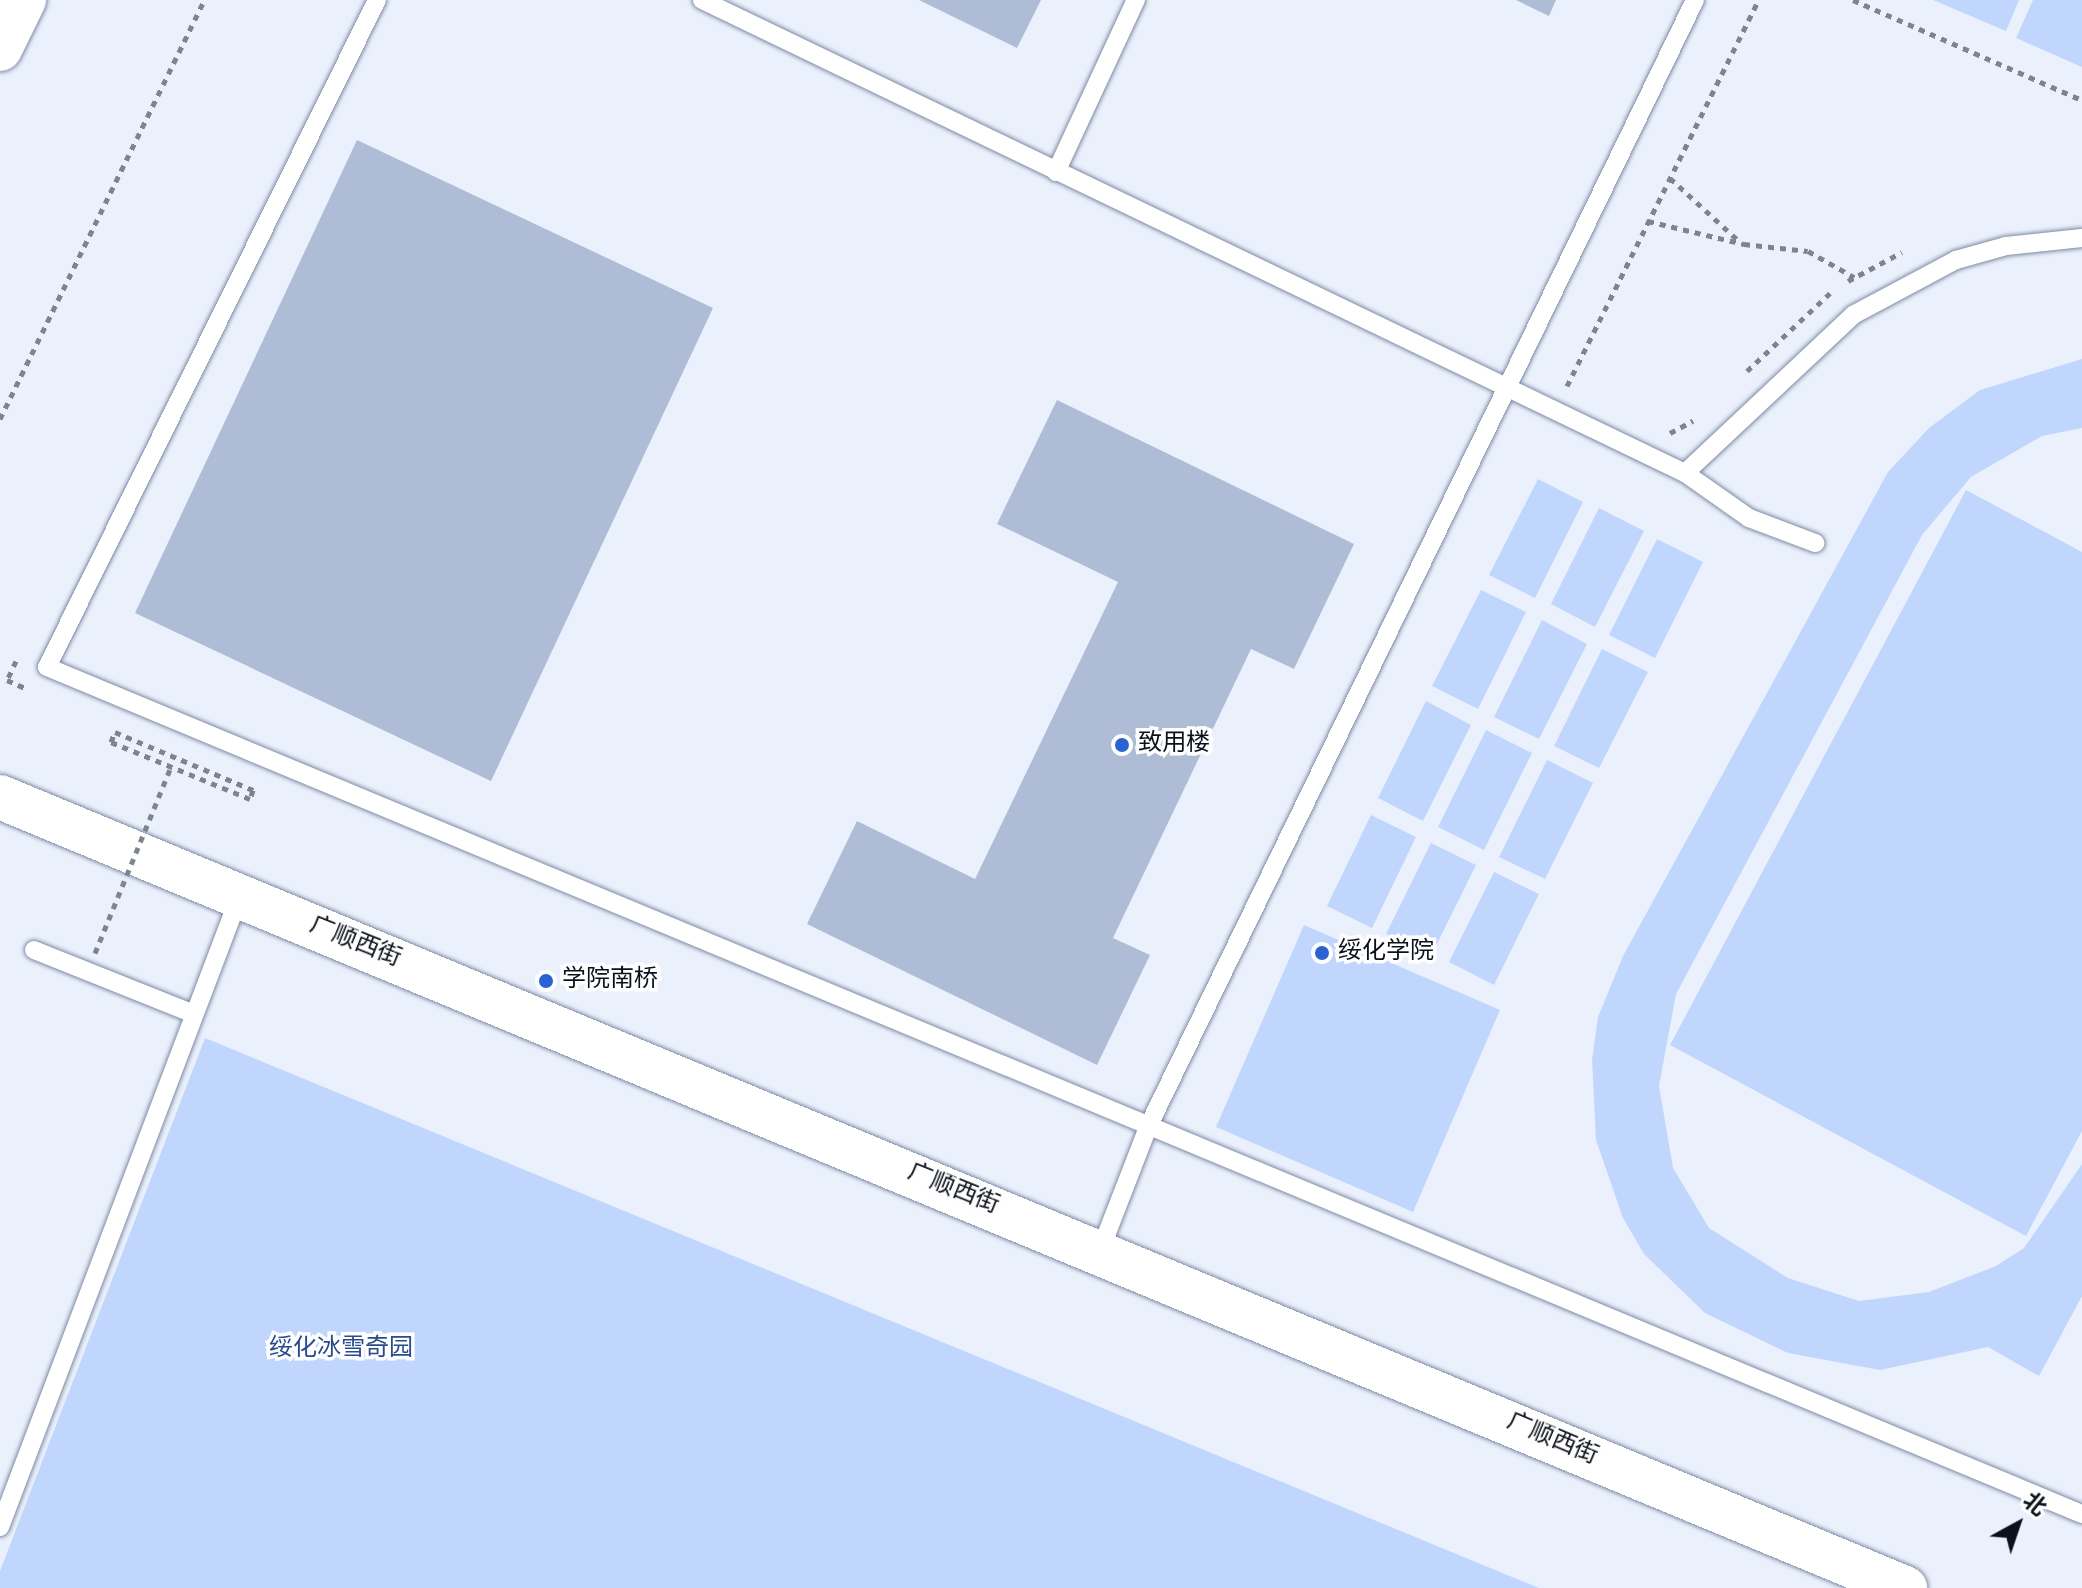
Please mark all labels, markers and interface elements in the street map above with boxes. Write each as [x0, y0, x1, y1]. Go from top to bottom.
place label: 致用楼 [1138, 731, 1210, 759]
marker: 致用楼 [1113, 736, 1131, 754]
street label: 广顺西街 [305, 912, 405, 974]
place label: 绥化学院 [1338, 939, 1434, 967]
marker: 绥化学院 [1313, 944, 1331, 962]
place label: 学院南桥 [562, 967, 658, 995]
marker: 学院南桥 [537, 972, 555, 990]
street label: 广顺西街 [903, 1159, 1003, 1221]
park label: 绥化冰雪奇园 [269, 1336, 413, 1364]
street label: 广顺西街 [1502, 1408, 1602, 1472]
north arrow [1978, 1484, 2058, 1564]
text: 北 [2017, 1488, 2051, 1523]

